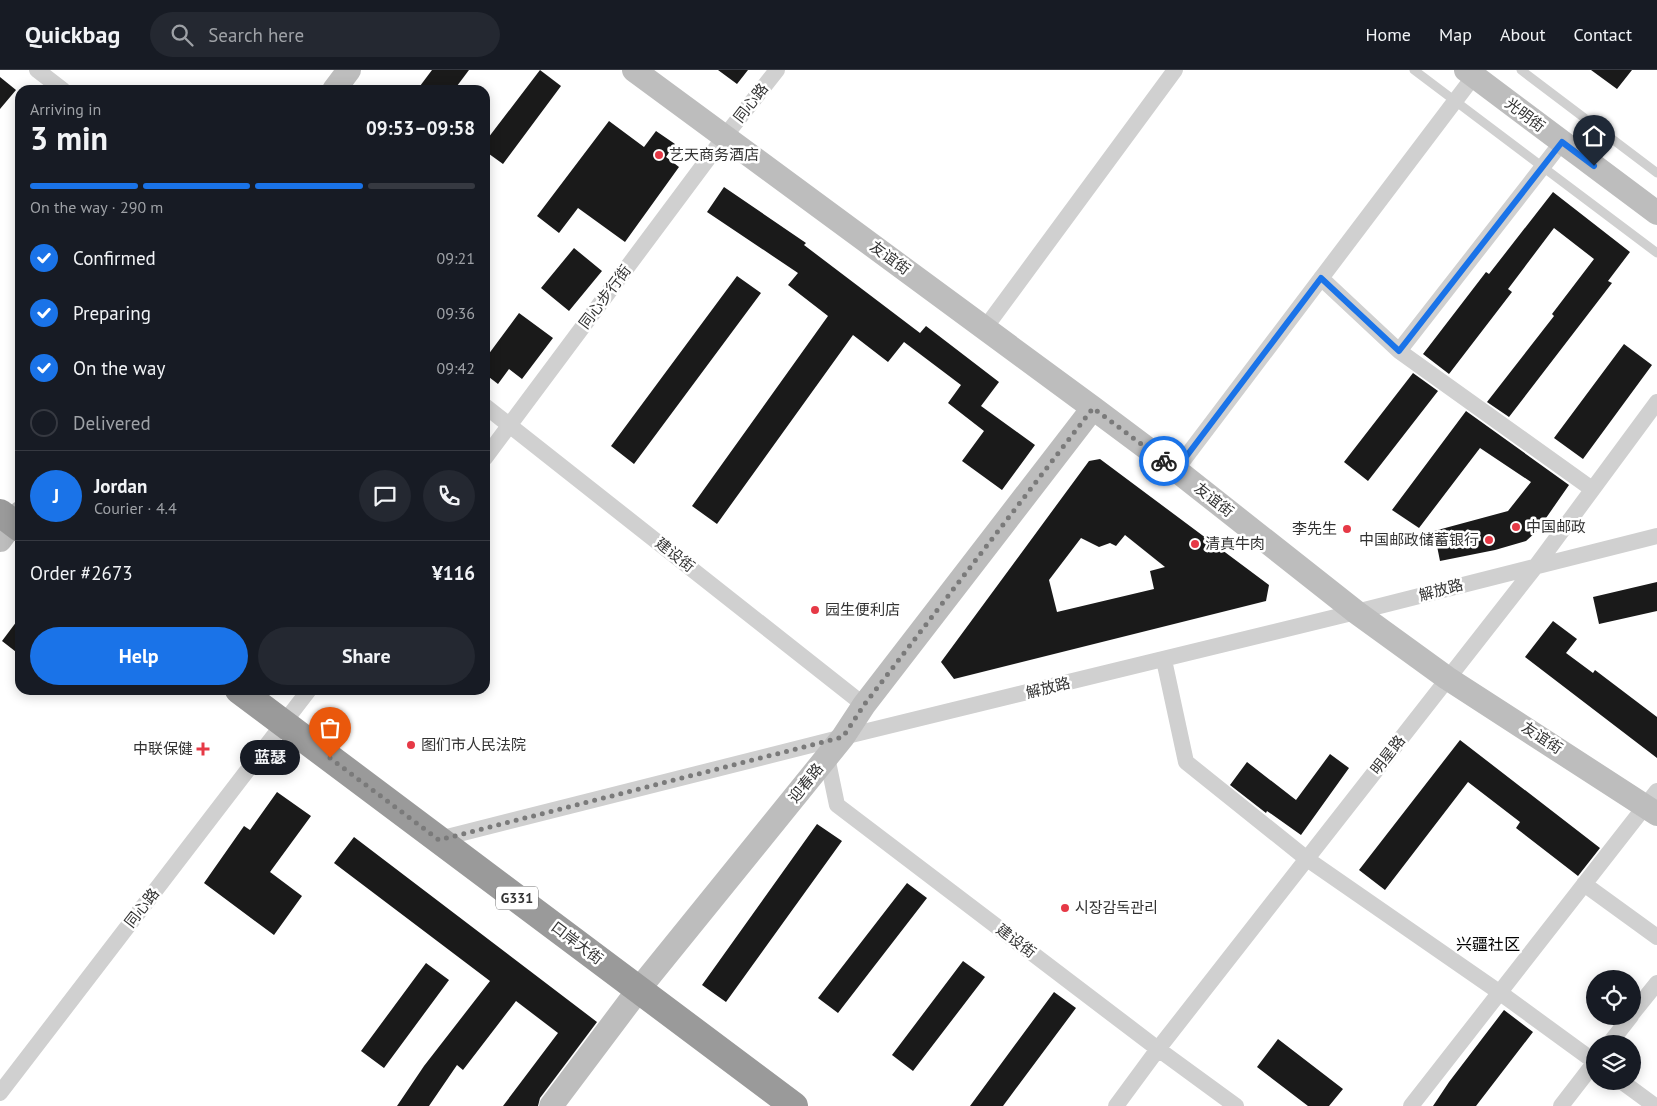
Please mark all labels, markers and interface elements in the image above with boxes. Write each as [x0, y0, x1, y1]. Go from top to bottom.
search box [150, 12, 500, 57]
text: Quickbag [25, 19, 120, 50]
icon: search [168, 21, 196, 49]
text: Search here [208, 23, 304, 47]
text: Home [1365, 23, 1411, 46]
text: Map [1439, 23, 1472, 46]
text: About [1500, 23, 1546, 46]
text: Contact [1574, 23, 1632, 46]
street label: 同心路 [729, 79, 772, 126]
street label: 光明街 [1502, 93, 1549, 136]
text: Arriving in [30, 99, 101, 119]
pin [1573, 115, 1615, 166]
text: 09:53–09:58 [366, 116, 475, 140]
text: 3 min [30, 117, 108, 159]
icon: home [1580, 122, 1608, 150]
place label: 艺天商务酒店 [669, 145, 759, 164]
marker: 艺天商务酒店 [653, 149, 665, 161]
text: On the way · 290 m [30, 197, 163, 217]
street label: 友谊街 [867, 237, 914, 279]
icon: check [30, 244, 58, 272]
text: Confirmed [73, 246, 156, 270]
text: 09:21 [437, 248, 475, 268]
street label: 同心步行街 [574, 261, 635, 332]
icon: check [30, 299, 58, 327]
text: Preparing [73, 301, 151, 325]
text: 09:36 [437, 303, 475, 323]
icon: check [30, 354, 58, 382]
text: On the way [73, 356, 165, 380]
text: 09:42 [437, 358, 475, 378]
text: Delivered [73, 411, 151, 435]
courier [1139, 436, 1189, 486]
icon: bike [1150, 447, 1178, 475]
button: chat [359, 470, 411, 522]
button: phone [423, 470, 475, 522]
text: Jordan [94, 474, 147, 498]
street label: 友谊街 [1191, 478, 1238, 521]
text: J [53, 484, 59, 508]
text: Courier · 4.4 [94, 498, 177, 518]
place label: 中国邮政 [1526, 517, 1586, 536]
place label: 李先生 [1292, 519, 1337, 538]
marker: 中国邮政 [1510, 521, 1522, 533]
marker: 李先生 [1341, 523, 1353, 535]
place label: 中国邮政储蓄银行 [1359, 530, 1479, 549]
street label: 建设街 [652, 533, 699, 576]
place label: 清真牛肉 [1205, 534, 1265, 553]
marker: 中国邮政储蓄银行 [1483, 534, 1495, 546]
marker: 清真牛肉 [1189, 538, 1201, 550]
text: Order #2673 [30, 561, 133, 585]
text: ¥116 [432, 561, 475, 585]
street label: 解放路 [1417, 575, 1465, 605]
place label: 园生便利店 [825, 600, 900, 619]
marker: 园生便利店 [809, 604, 821, 616]
button: Help [30, 627, 248, 685]
button: Share [258, 627, 475, 685]
street label: 解放路 [1024, 673, 1072, 702]
pin [309, 707, 351, 758]
icon: bag [316, 714, 344, 742]
street label: 友谊街 [1518, 717, 1566, 758]
street label: 明星路 [1366, 731, 1409, 778]
place label: 图们市人民法院 [421, 735, 526, 754]
place label: 中联保健 [133, 739, 193, 758]
marker: 图们市人民法院 [405, 739, 417, 751]
callout: 蓝瑟 [240, 740, 300, 776]
marker: 中联保健 [197, 743, 209, 755]
text: 蓝瑟 [254, 747, 286, 767]
street label: 迎春路 [784, 759, 827, 806]
street label: 同心路 [120, 884, 163, 931]
road number: G331 [496, 886, 538, 910]
place label: 시장감독관리 [1075, 898, 1158, 917]
marker: 시장감독관리 [1059, 902, 1071, 914]
street label: 口岸大街 [548, 917, 607, 968]
street label: 建设街 [993, 919, 1040, 962]
district label: 兴疆社区 [1456, 934, 1520, 954]
map controls [1586, 970, 1641, 1090]
button: locate [1586, 970, 1641, 1025]
button: layers [1586, 1035, 1641, 1090]

